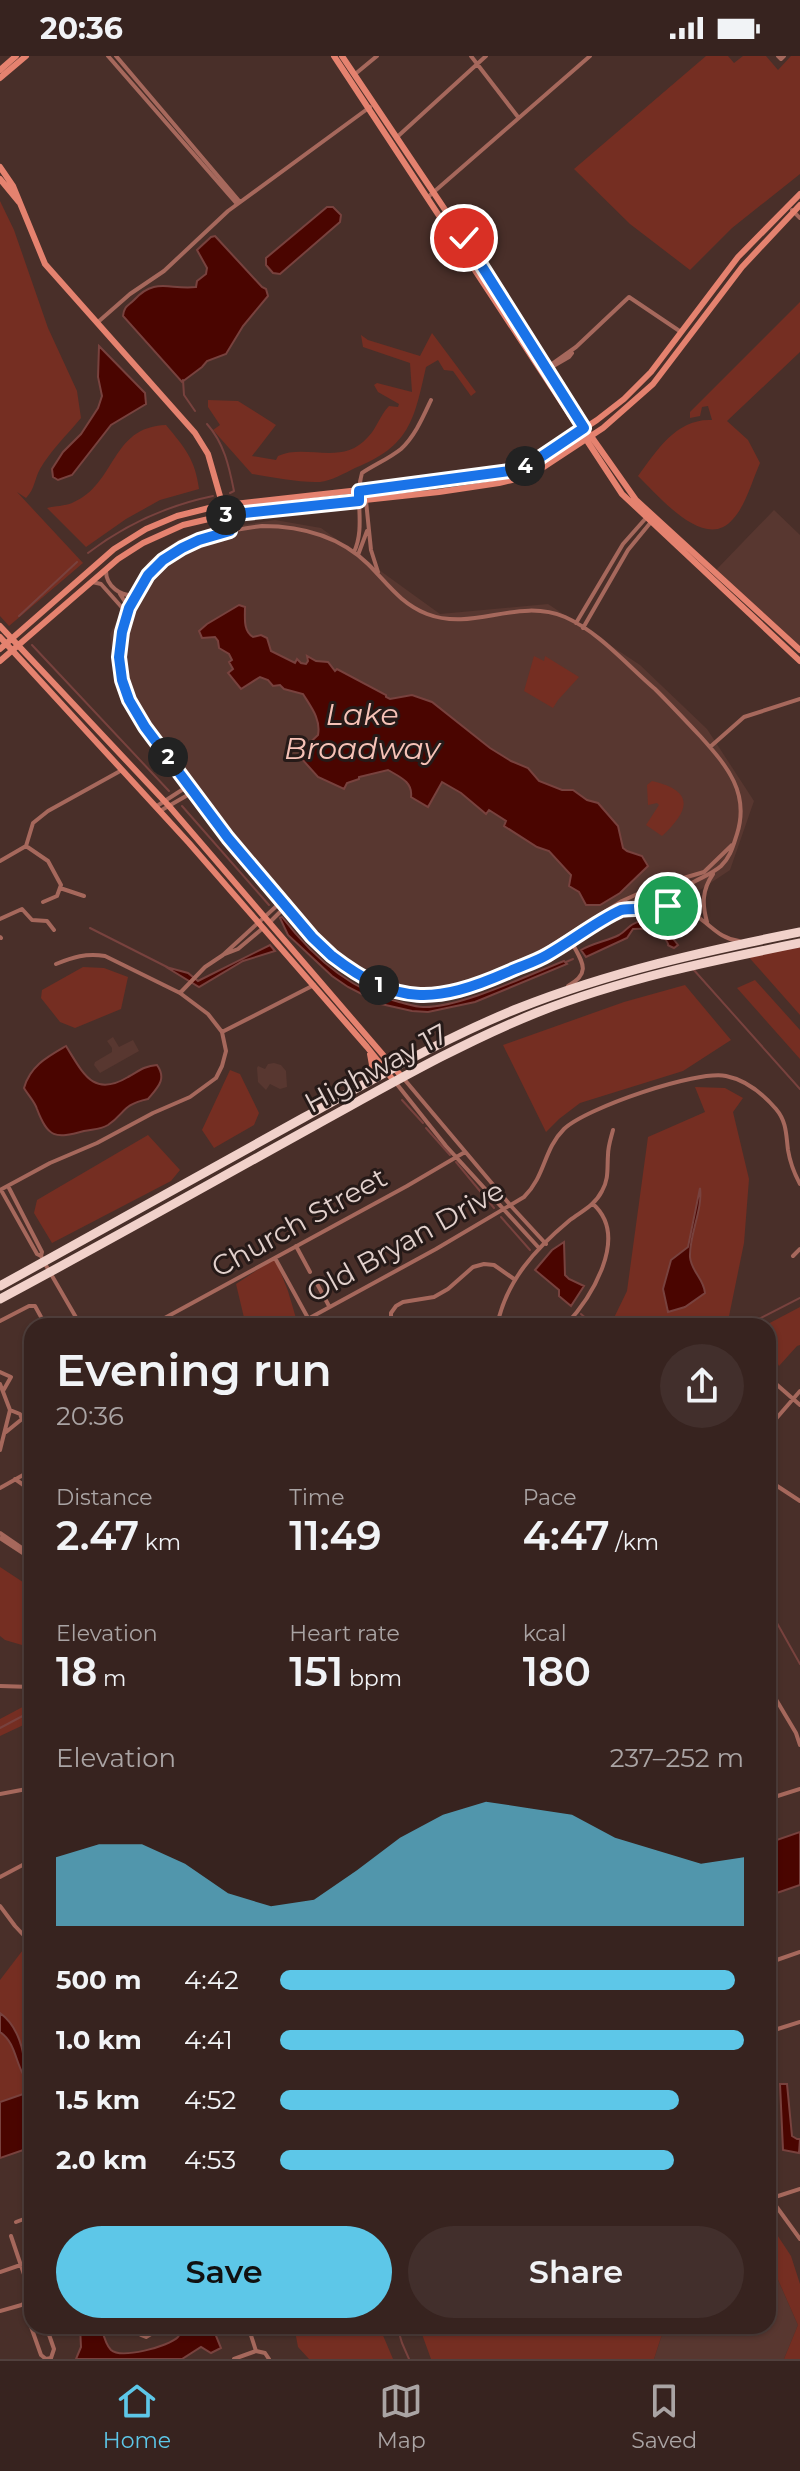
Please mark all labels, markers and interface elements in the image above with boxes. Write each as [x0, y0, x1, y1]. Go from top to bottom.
text: 20:36 [40, 10, 123, 47]
pin [430, 204, 498, 272]
icon: check [442, 216, 486, 260]
pin: 4 [505, 446, 545, 486]
text: 4 [517, 452, 533, 479]
pin: 3 [206, 495, 246, 535]
text: 3 [219, 501, 233, 528]
water label: Lake Broadway [284, 696, 442, 767]
pin: 2 [148, 737, 188, 777]
text: 2 [162, 743, 174, 770]
pin [634, 872, 702, 940]
icon: arrive [646, 884, 690, 928]
pin: 1 [359, 965, 399, 1005]
text: 1 [375, 971, 383, 998]
street label: Highway 17 [299, 1016, 453, 1120]
street label: Church Street [206, 1160, 392, 1284]
street label: Old Bryan Drive [300, 1173, 510, 1309]
text: Evening run [56, 1343, 332, 1397]
button: share [660, 1344, 744, 1428]
text: 20:36 [56, 1400, 124, 1432]
text: Distance [56, 1484, 153, 1511]
text: Time [289, 1484, 345, 1511]
text: Pace [523, 1484, 577, 1511]
text: 2.47 [56, 1511, 139, 1560]
text: 11:49 [289, 1511, 382, 1560]
text: 4:47 [523, 1511, 610, 1560]
text: km [139, 1529, 181, 1556]
text: /km [610, 1529, 659, 1556]
text: Elevation [56, 1620, 158, 1647]
text: Heart rate [289, 1620, 400, 1647]
text: kcal [523, 1620, 567, 1647]
text: 18 [56, 1647, 97, 1696]
text: 151 [289, 1647, 343, 1696]
text: 180 [523, 1647, 591, 1696]
text: m [97, 1665, 126, 1692]
text: bpm [343, 1665, 402, 1692]
text: Elevation [56, 1742, 176, 1774]
text: 237–252 m [610, 1742, 744, 1774]
text: 500 m [56, 1964, 141, 1996]
text: 4:42 [184, 1964, 239, 1996]
text: 1.0 km [56, 2024, 142, 2056]
text: 4:41 [184, 2024, 233, 2056]
text: 1.5 km [56, 2084, 140, 2116]
text: 4:52 [184, 2084, 236, 2116]
text: 2.0 km [56, 2144, 147, 2176]
text: 4:53 [184, 2144, 236, 2176]
button: Save [56, 2226, 392, 2318]
button: Share [408, 2226, 744, 2318]
tab: Home [103, 2379, 171, 2454]
tab: Map [377, 2379, 426, 2454]
tab: Saved [631, 2379, 697, 2454]

